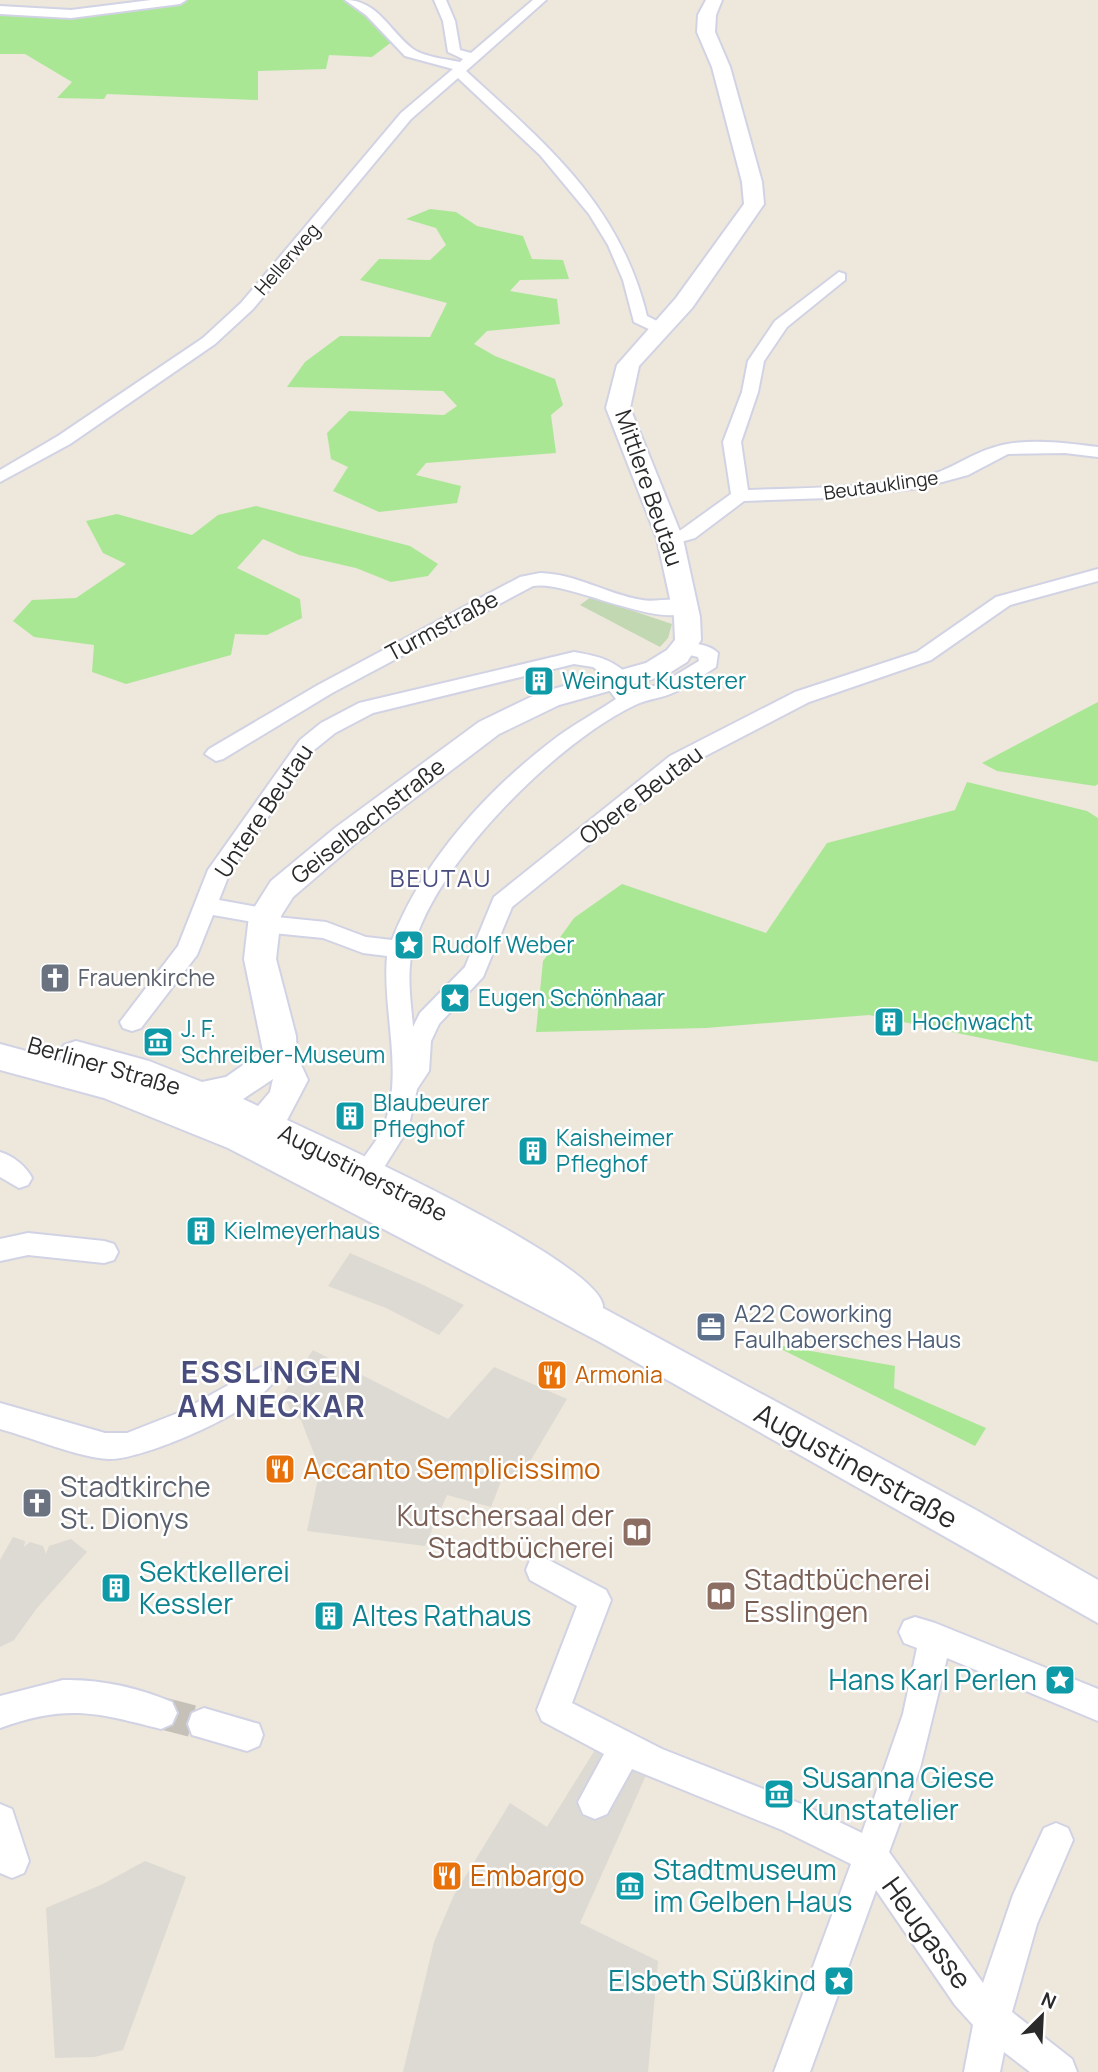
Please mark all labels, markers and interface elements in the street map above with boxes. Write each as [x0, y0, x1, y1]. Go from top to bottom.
street label: Hellerweg [248, 217, 326, 301]
street label: Mittlere Beutau [608, 405, 692, 570]
street label: Beutauklinge [822, 464, 940, 506]
street label: Turmstraße [380, 582, 503, 668]
building icon: Weingut Kusterer [522, 664, 556, 698]
place label: Weingut Kusterer [562, 664, 746, 696]
street label: Untere Beutau [207, 737, 320, 884]
street label: Obere Beutau [572, 737, 709, 851]
street label: Geiselbachstraße [284, 750, 451, 891]
district label: BEUTAU [390, 861, 492, 894]
place icon: Rudolf Weber [392, 928, 426, 962]
place label: Rudolf Weber [432, 928, 574, 960]
church icon: Frauenkirche [38, 961, 72, 995]
place label: Frauenkirche [78, 961, 215, 993]
place icon: Eugen Schönhaar [438, 981, 472, 1015]
place label: Eugen Schönhaar [478, 981, 665, 1013]
building icon: Hochwacht [872, 1005, 906, 1039]
place label: Hochwacht [912, 1005, 1033, 1037]
place label: J. F. Schreiber-Museum [181, 1012, 385, 1070]
museum icon: J. F. Schreiber-Museum [141, 1025, 175, 1059]
street label: Berliner Straße [24, 1028, 184, 1102]
place label: Blaubeurer Pfleghof [373, 1086, 489, 1144]
building icon: Blaubeurer Pfleghof [333, 1099, 367, 1133]
street label: Augustinerstraße [273, 1116, 454, 1229]
place label: Kaisheimer Pfleghof [556, 1121, 674, 1179]
building icon: Kaisheimer Pfleghof [516, 1134, 550, 1168]
building icon: Kielmeyerhaus [184, 1214, 218, 1248]
place label: Kielmeyerhaus [224, 1214, 380, 1246]
place label: A22 Coworking Faulhabersches Haus [734, 1297, 961, 1355]
office icon: A22 Coworking Faulhabersches Haus [694, 1310, 728, 1344]
district label: ESSLINGEN AM NECKAR [177, 1351, 367, 1426]
restaurant icon: Armonia [535, 1358, 569, 1392]
place label: Armonia [575, 1358, 663, 1390]
street label: Augustinerstraße [748, 1394, 965, 1537]
place label: Accanto Semplicissimo [303, 1449, 601, 1487]
restaurant icon: Accanto Semplicissimo [263, 1452, 297, 1486]
place label: Stadtkirche St. Dionys [60, 1467, 211, 1537]
church icon: Stadtkirche St. Dionys [20, 1486, 54, 1520]
place label: Kutschersaal der Stadtbücherei [397, 1496, 614, 1566]
library icon: Kutschersaal der Stadtbücherei [620, 1515, 654, 1549]
place label: Sektkellerei Kessler [139, 1552, 290, 1622]
place label: Stadtbücherei Esslingen [744, 1560, 930, 1630]
building icon: Sektkellerei Kessler [99, 1571, 133, 1605]
library icon: Stadtbücherei Esslingen [704, 1579, 738, 1613]
place label: Altes Rathaus [352, 1596, 532, 1634]
building icon: Altes Rathaus [312, 1599, 346, 1633]
place label: Hans Karl Perlen [829, 1660, 1037, 1698]
place icon: Hans Karl Perlen [1043, 1663, 1077, 1697]
place label: Susanna Giese Kunstatelier [802, 1758, 994, 1828]
museum icon: Susanna Giese Kunstatelier [762, 1777, 796, 1811]
place label: Stadtmuseum im Gelben Haus [653, 1850, 852, 1920]
place label: Embargo [470, 1856, 585, 1894]
restaurant icon: Embargo [430, 1859, 464, 1893]
museum icon: Stadtmuseum im Gelben Haus [613, 1869, 647, 1903]
street label: Heugasse [874, 1869, 981, 1996]
place label: Elsbeth Süßkind [608, 1961, 816, 1999]
place icon: Elsbeth Süßkind [822, 1964, 856, 1998]
north arrow [1007, 1981, 1077, 2051]
text: N [1037, 1986, 1060, 2015]

